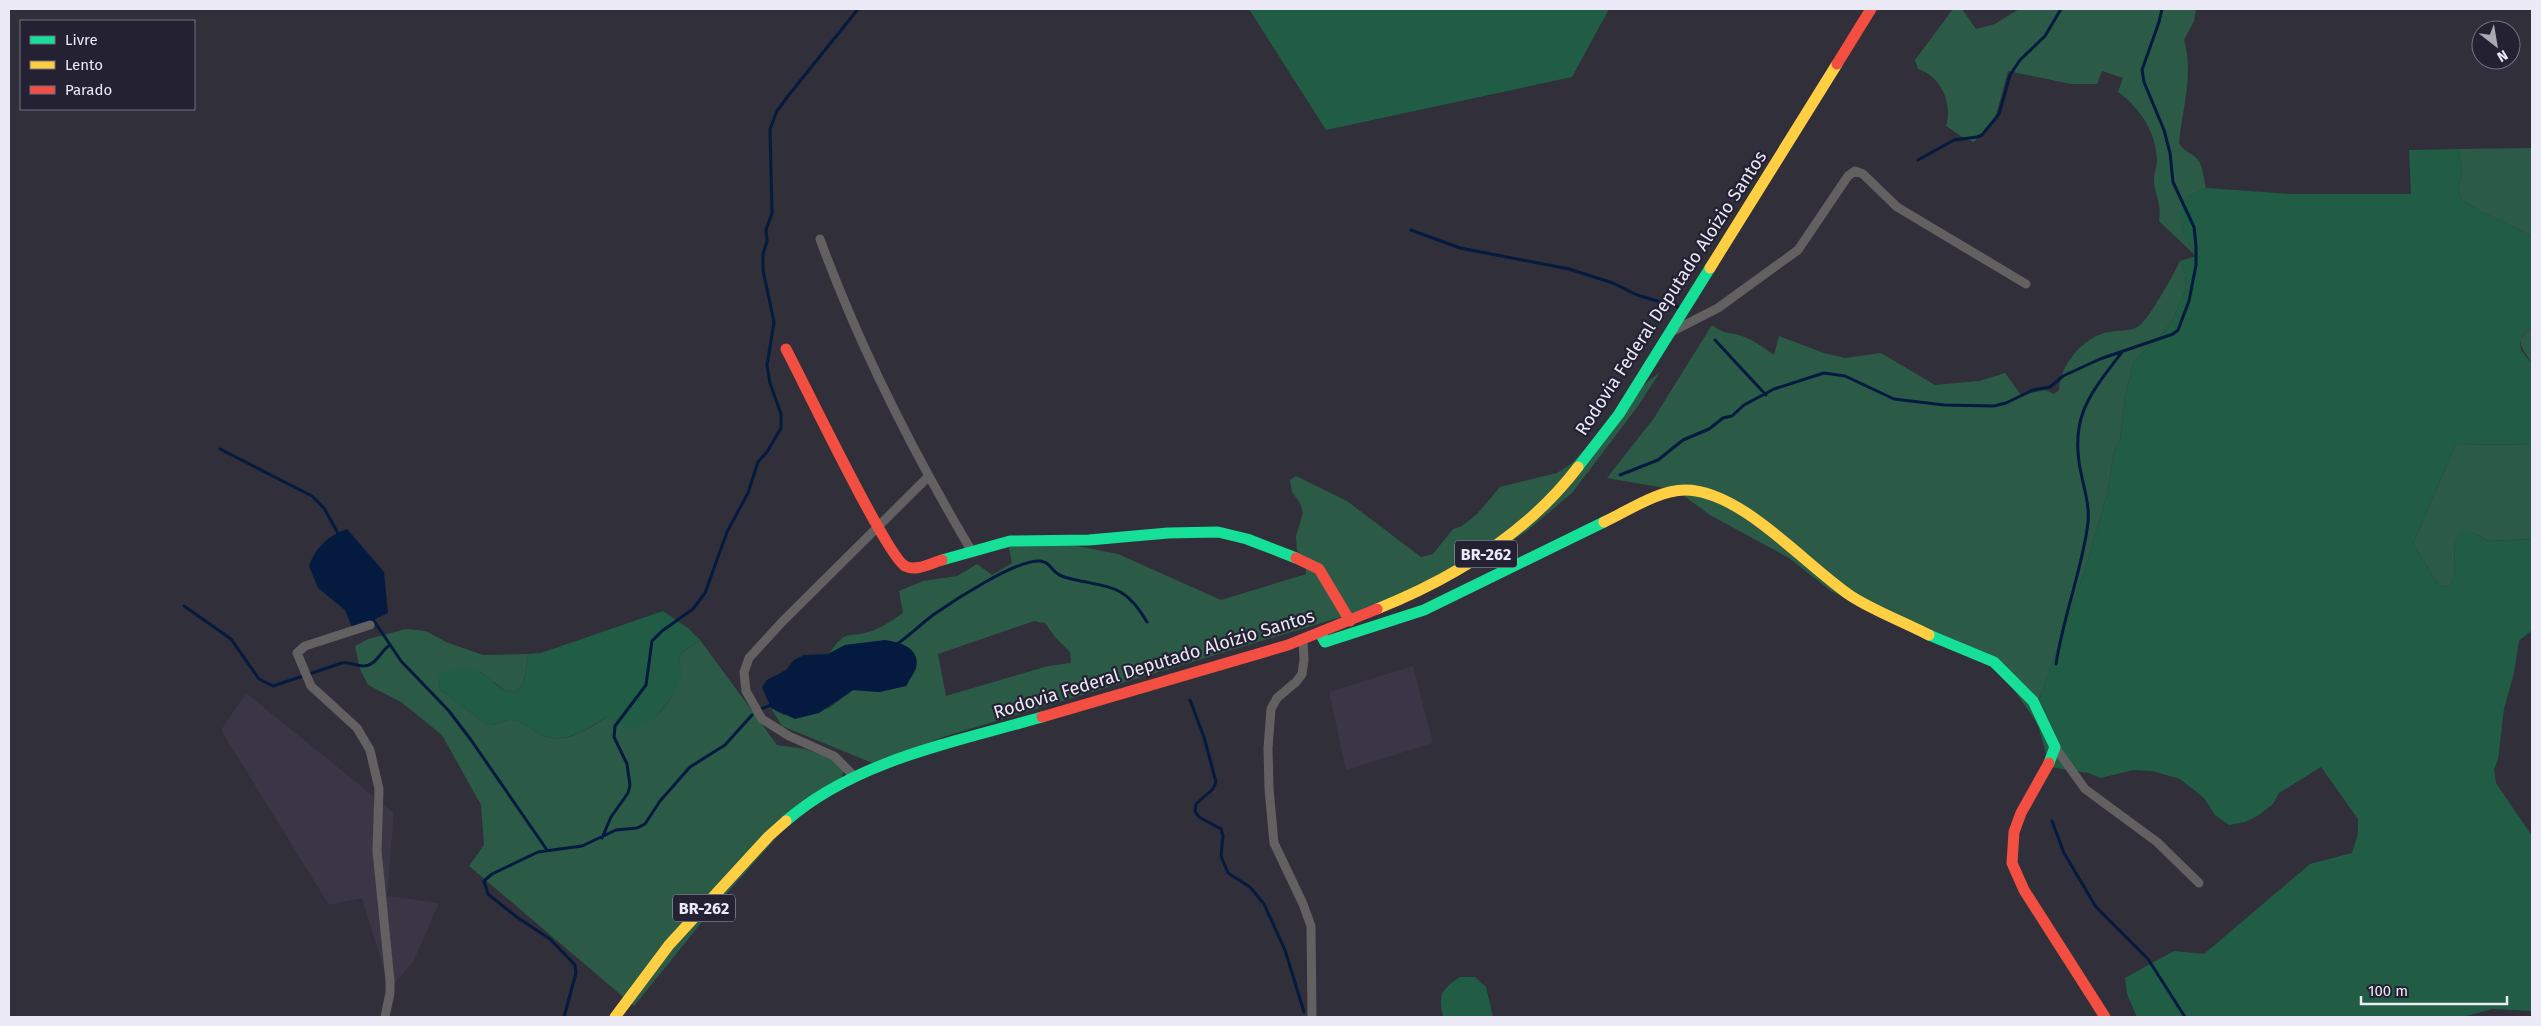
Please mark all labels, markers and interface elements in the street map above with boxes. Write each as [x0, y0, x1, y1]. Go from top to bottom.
legend [20, 20, 195, 110]
north arrow [2471, 20, 2521, 70]
text: Livre [65, 31, 98, 49]
text: N [2494, 46, 2511, 65]
text: Lento [65, 56, 103, 74]
text: Parado [65, 81, 112, 99]
street label: Rodovia Federal Deputado Aloízio Santos [1571, 147, 1771, 439]
road number: BR-262 [1455, 540, 1517, 568]
street label: Rodovia Federal Deputado Aloízio Santos [991, 605, 1317, 723]
road number: BR-262 [673, 894, 735, 921]
scale bar [2361, 974, 2507, 1006]
text: 100 m [2368, 982, 2408, 1000]

